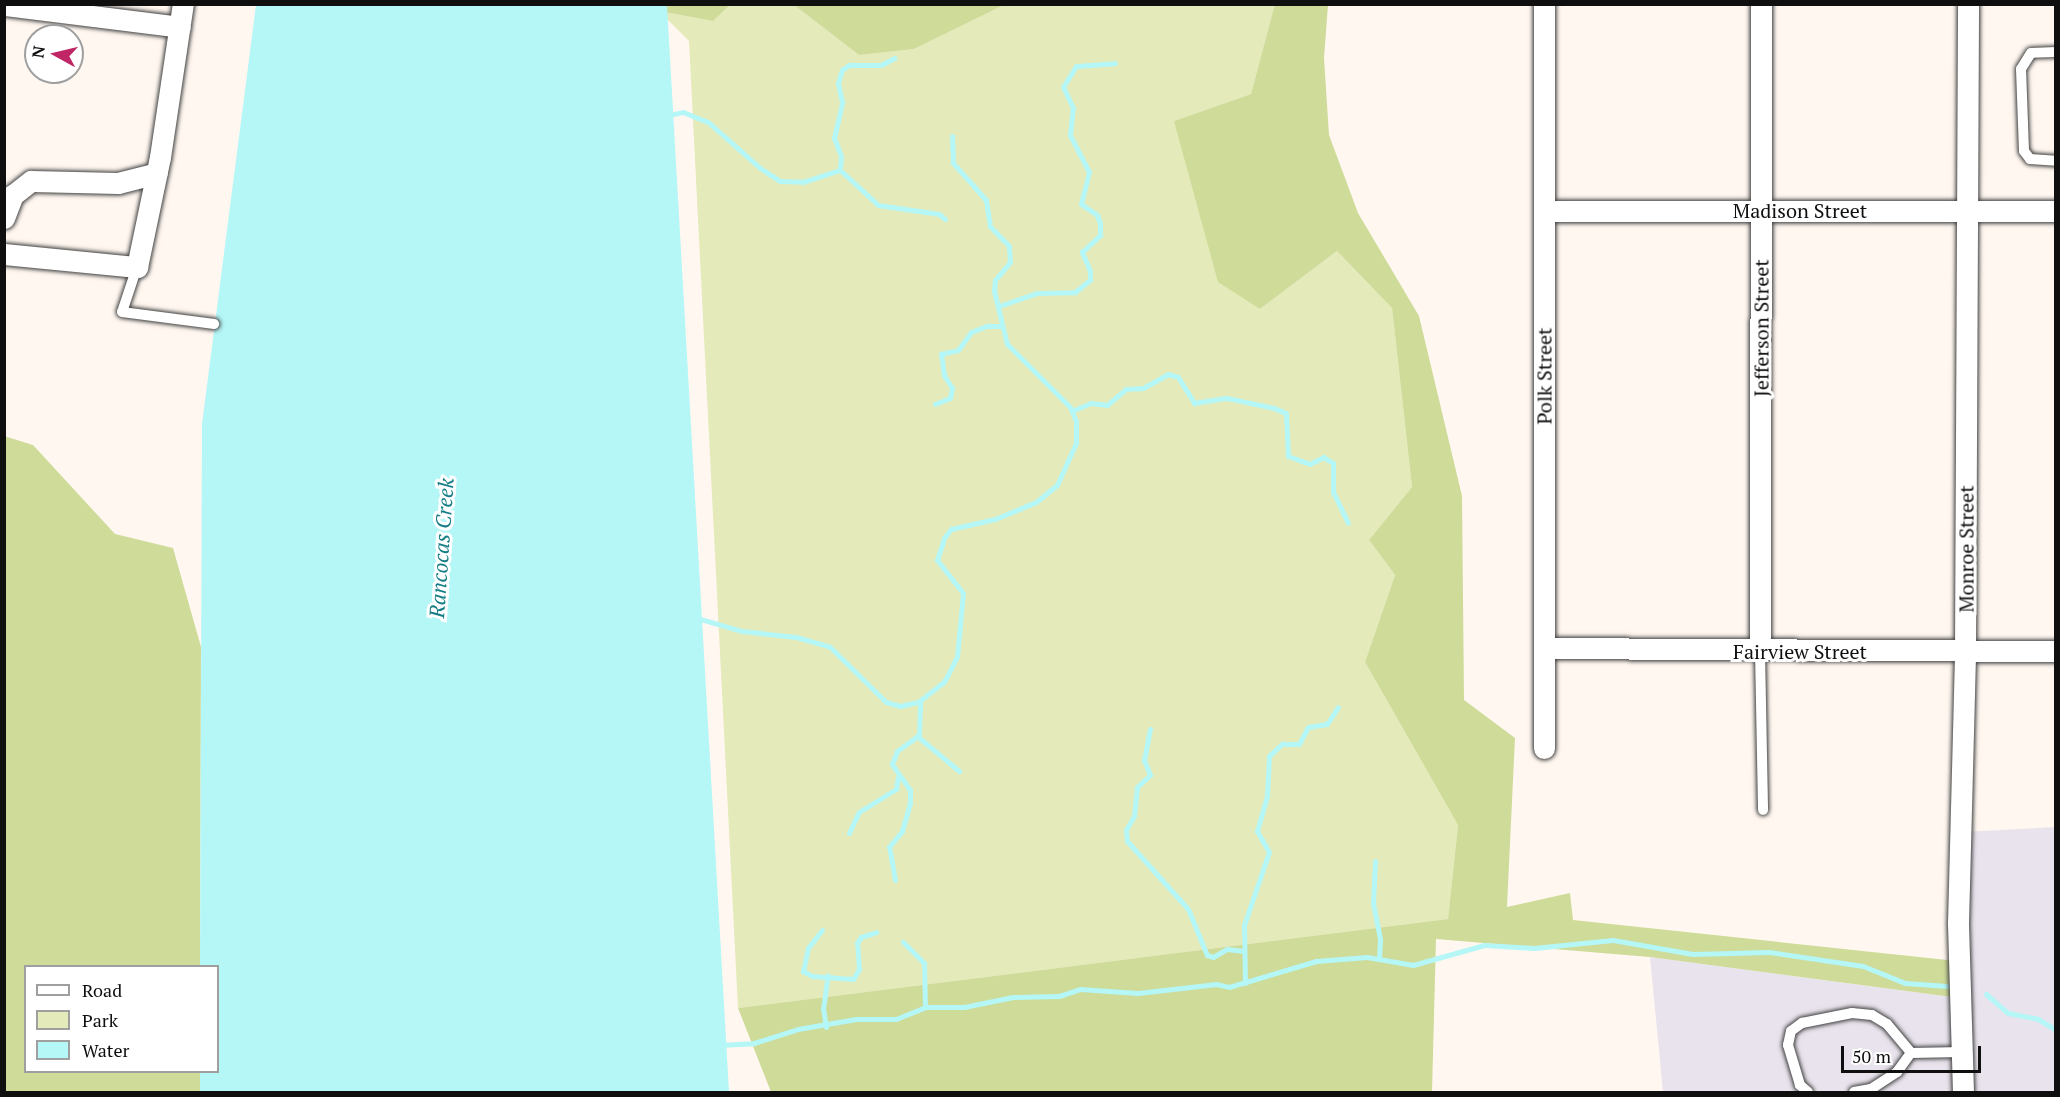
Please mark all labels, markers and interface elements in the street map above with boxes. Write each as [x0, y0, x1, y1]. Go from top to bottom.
north arrow [24, 24, 84, 84]
text: N [26, 44, 50, 59]
street label: Madison Street [1733, 198, 1867, 222]
street label: Jefferson Street [1749, 259, 1773, 397]
street label: Polk Street [1532, 328, 1556, 424]
water label: Rancocas Creek [424, 477, 458, 619]
street label: Monroe Street [1954, 485, 1978, 613]
street label: Fairview Street [1733, 639, 1867, 663]
legend [24, 965, 219, 1073]
text: Road [82, 978, 122, 1002]
text: Park [82, 1008, 118, 1032]
scale bar [1844, 1034, 1984, 1072]
text: Water [82, 1038, 129, 1062]
text: 50 m [1852, 1044, 1891, 1068]

